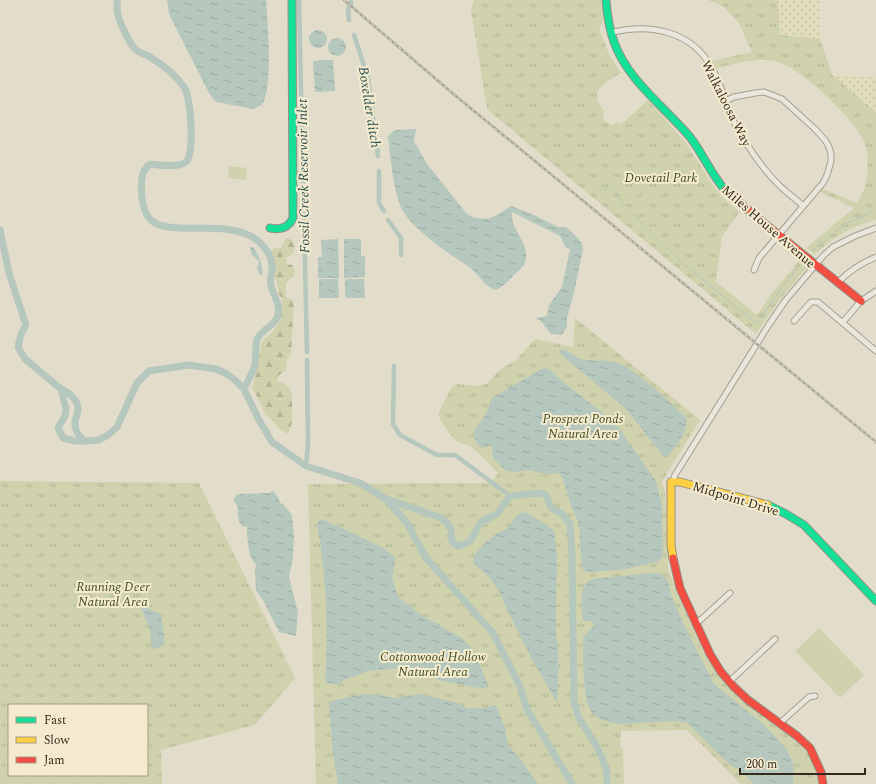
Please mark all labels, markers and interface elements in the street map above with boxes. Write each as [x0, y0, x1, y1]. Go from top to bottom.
street label: Walkaloosa Way [696, 57, 757, 151]
water label: Boxelder ditch [353, 65, 386, 149]
water label: Fossil Creek Reservoir Inlet [292, 98, 315, 253]
park label: Dovetail Park [625, 168, 697, 188]
street label: Miles House Avenue [717, 180, 820, 273]
park label: Prospect Ponds Natural Area [543, 409, 624, 444]
street label: Midpoint Drive [690, 476, 781, 522]
park label: Running Deer Natural Area [76, 577, 150, 612]
park label: Cottonwood Hollow Natural Area [380, 647, 486, 682]
legend [8, 704, 148, 776]
text: Fast [44, 711, 66, 730]
text: Slow [44, 731, 70, 750]
scale bar [740, 750, 865, 776]
text: Jam [44, 751, 65, 770]
text: 200 m [746, 755, 777, 774]

